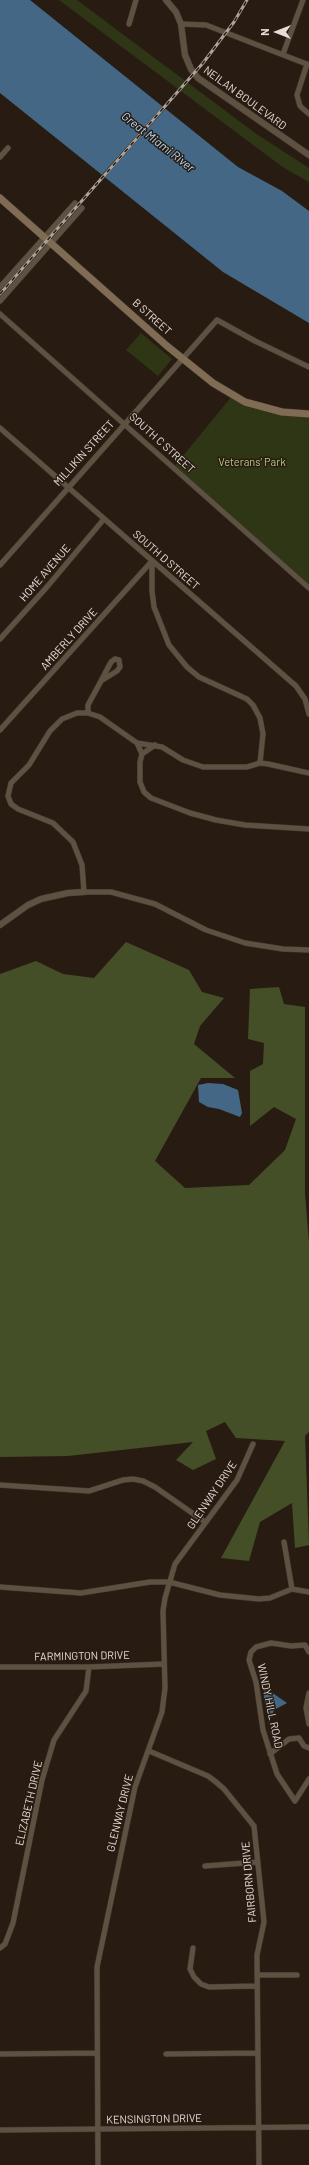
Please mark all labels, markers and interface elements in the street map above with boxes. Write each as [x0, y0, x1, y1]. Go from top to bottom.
north arrow [257, 12, 297, 52]
text: N [258, 28, 271, 36]
street label: NEILAN BOULEVARD [201, 63, 289, 133]
water label: Great Miami River [119, 109, 197, 175]
street label: B STREET [130, 296, 174, 338]
street label: SOUTH C STREET [126, 410, 198, 476]
street label: MILLIKIN STREET [51, 417, 117, 489]
park label: Veterans’ Park [218, 455, 286, 469]
street label: SOUTH D STREET [130, 528, 202, 592]
street label: HOME AVENUE [17, 542, 73, 604]
street label: AMBERLY DRIVE [38, 605, 100, 673]
street label: GLENWAY DRIVE [184, 1458, 240, 1532]
street label: FARMINGTON DRIVE [34, 1649, 130, 1663]
street label: WINDY HILL ROAD [255, 1662, 285, 1750]
street label: ELIZABETH DRIVE [13, 1759, 45, 1847]
street label: GLENWAY DRIVE [104, 1773, 136, 1853]
street label: FAIRBORN DRIVE [239, 1841, 259, 1923]
street label: KENSINGTON DRIVE [106, 2112, 202, 2126]

